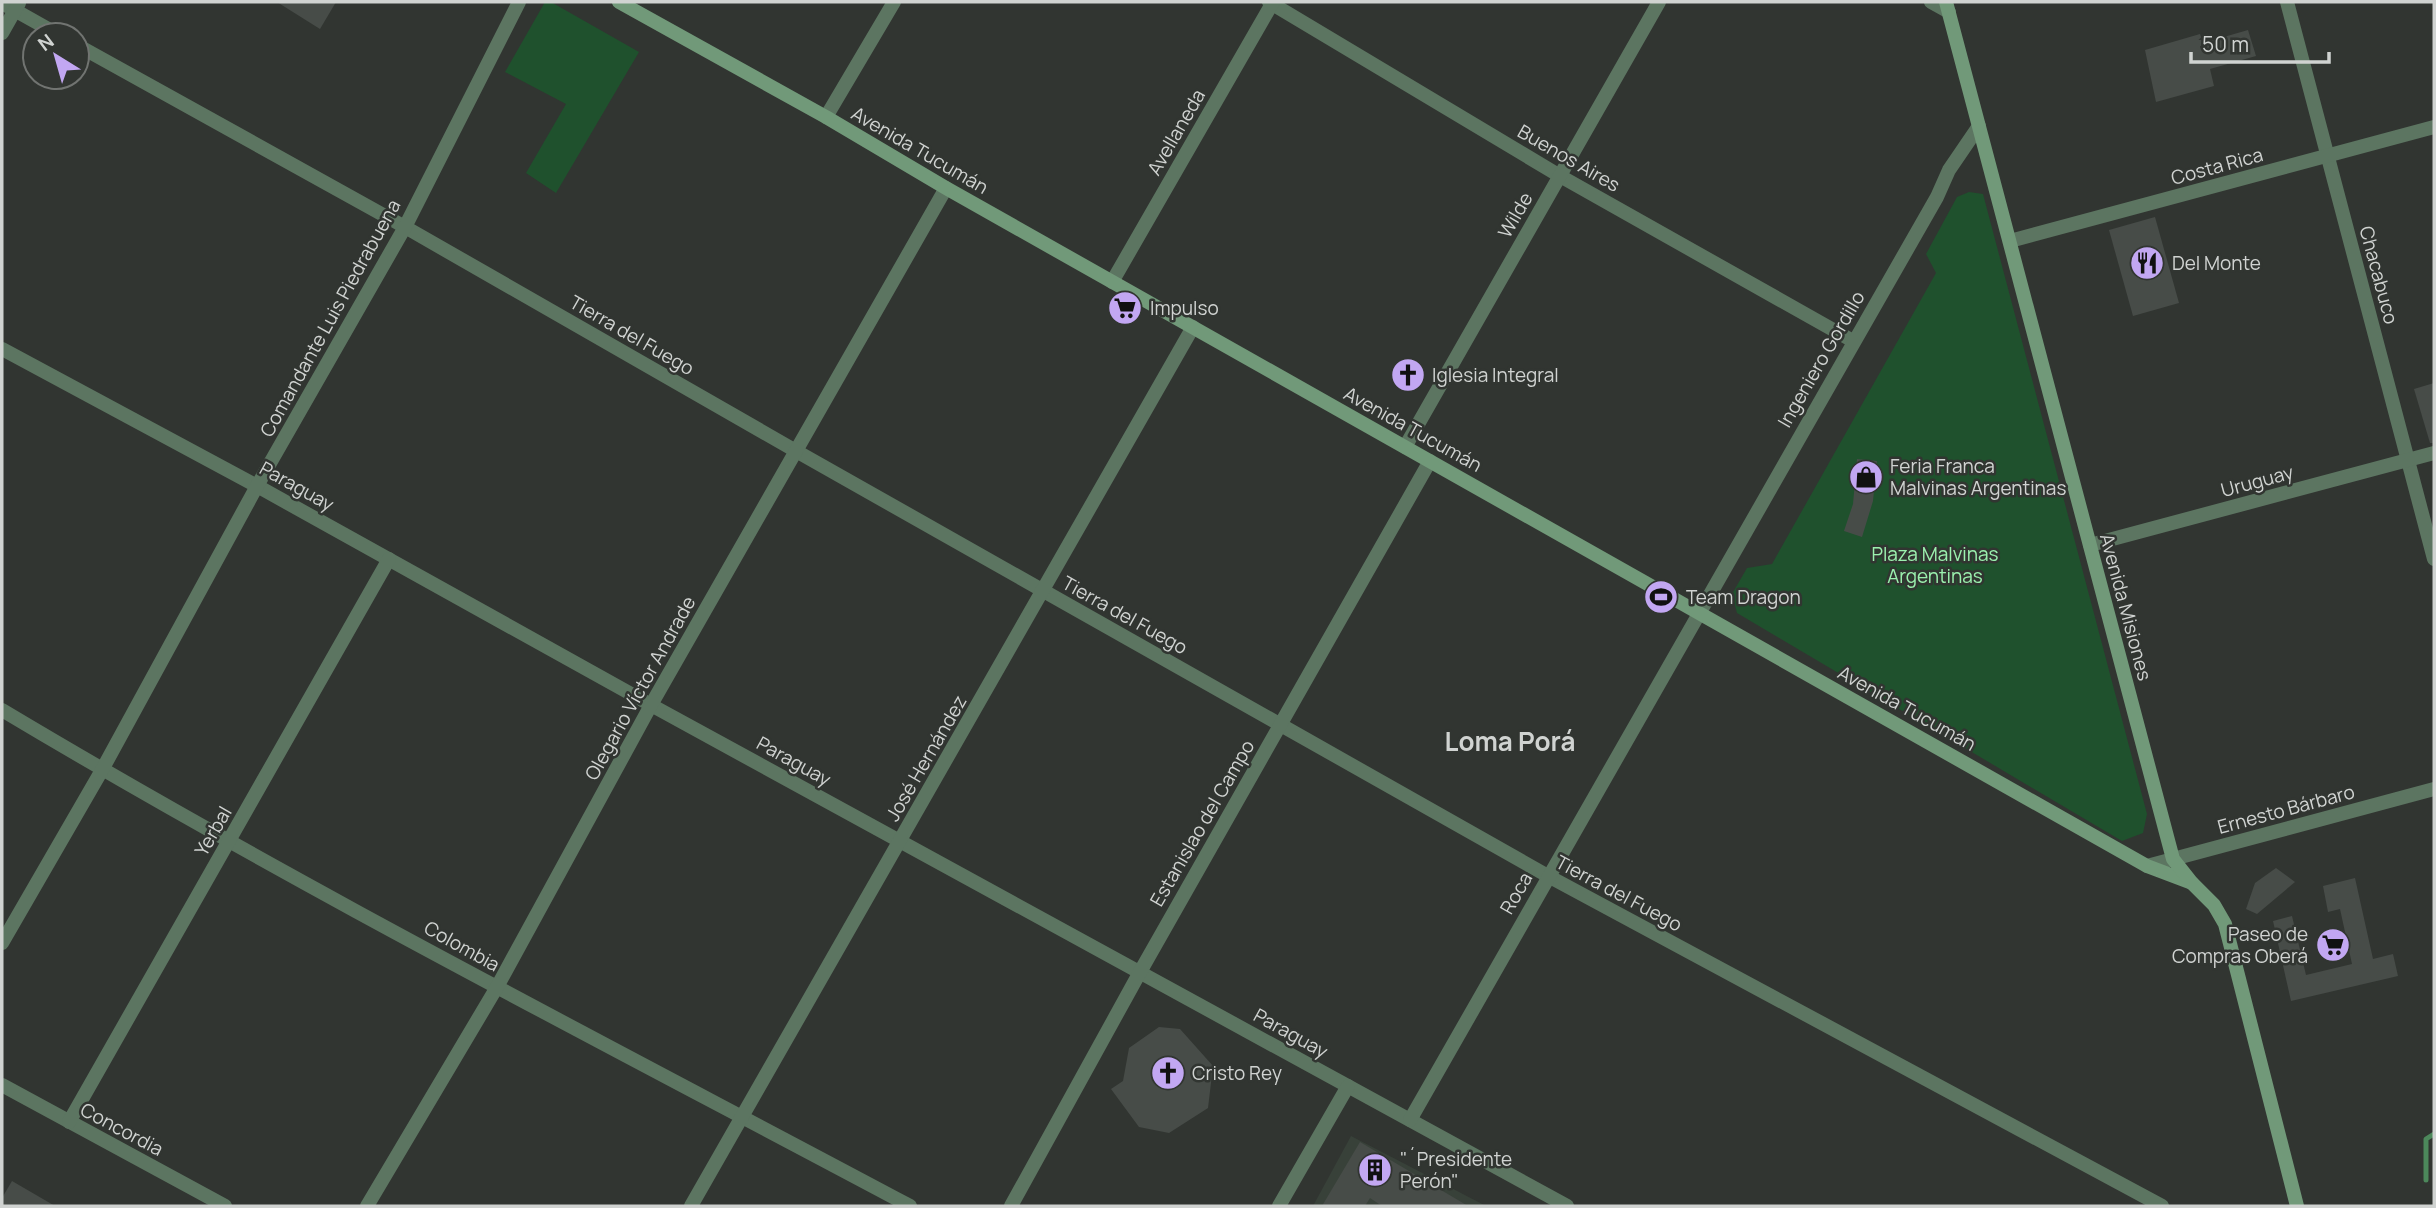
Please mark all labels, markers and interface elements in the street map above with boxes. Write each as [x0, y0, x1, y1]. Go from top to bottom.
north arrow [21, 21, 91, 91]
scale bar [2191, 21, 2329, 65]
text: N [32, 28, 59, 57]
text: 50 m [2202, 30, 2249, 58]
street label: Avellaneda [1141, 84, 1211, 180]
street label: Avenida Tucumán [847, 100, 993, 200]
street label: Buenos Aires [1513, 118, 1625, 198]
street label: Costa Rica [2168, 141, 2266, 191]
street label: Wilde [1492, 187, 1538, 243]
street label: Comandante Luis Piedrabuena [254, 195, 406, 441]
street label: Chacabuco [2353, 223, 2405, 327]
restaurant icon: Del Monte [2128, 244, 2166, 282]
place label: Del Monte [2172, 250, 2261, 276]
street label: Ingeniero Gordillo [1771, 286, 1871, 432]
street label: Tierra del Fuego [565, 289, 699, 381]
supermarket icon: Impulso [1106, 289, 1144, 327]
place label: Impulso [1150, 295, 1219, 321]
church icon: Iglesia Integral [1389, 356, 1427, 394]
place label: Iglesia Integral [1432, 362, 1559, 388]
street label: Avenida Tucumán [1339, 380, 1487, 478]
place label: Feria Franca Malvinas Argentinas [1890, 453, 2066, 501]
street label: Paraguay [255, 455, 339, 517]
shop icon: Feria Franca Malvinas Argentinas [1847, 458, 1885, 496]
street label: Uruguay [2218, 459, 2296, 503]
street label: Avenida Misiones [2094, 531, 2158, 683]
park label: Plaza Malvinas Argentinas [1871, 541, 1999, 589]
street label: Tierra del Fuego [1058, 570, 1192, 660]
sports icon: Team Dragon [1642, 578, 1680, 616]
place label: Team Dragon [1686, 584, 1801, 610]
street label: Olegario Víctor Andrade [579, 591, 701, 785]
street label: Avenida Tucumán [1833, 659, 1981, 757]
street label: José Hernández [879, 690, 973, 826]
district label: Loma Porá [1445, 723, 1575, 759]
street label: Paraguay [752, 730, 836, 792]
street label: Estanislao del Campo [1144, 735, 1260, 911]
street label: Ernesto Bárbaro [2215, 778, 2357, 840]
street label: Yerbal [188, 801, 238, 861]
street label: Tierra del Fuego [1551, 849, 1687, 937]
street label: Roca [1494, 867, 1538, 919]
street label: Colombia [419, 915, 505, 977]
place label: Paseo de Compras Oberá [2172, 921, 2308, 969]
supermarket icon: Paseo de Compras Oberá [2314, 926, 2352, 964]
street label: Paraguay [1249, 1002, 1333, 1064]
church icon: Cristo Rey [1149, 1054, 1187, 1092]
place label: Cristo Rey [1192, 1060, 1282, 1086]
street label: Concordia [76, 1096, 168, 1162]
place label: "´Presidente Perón" [1400, 1146, 1512, 1194]
building icon: "´Presidente Perón" [1356, 1151, 1394, 1189]

